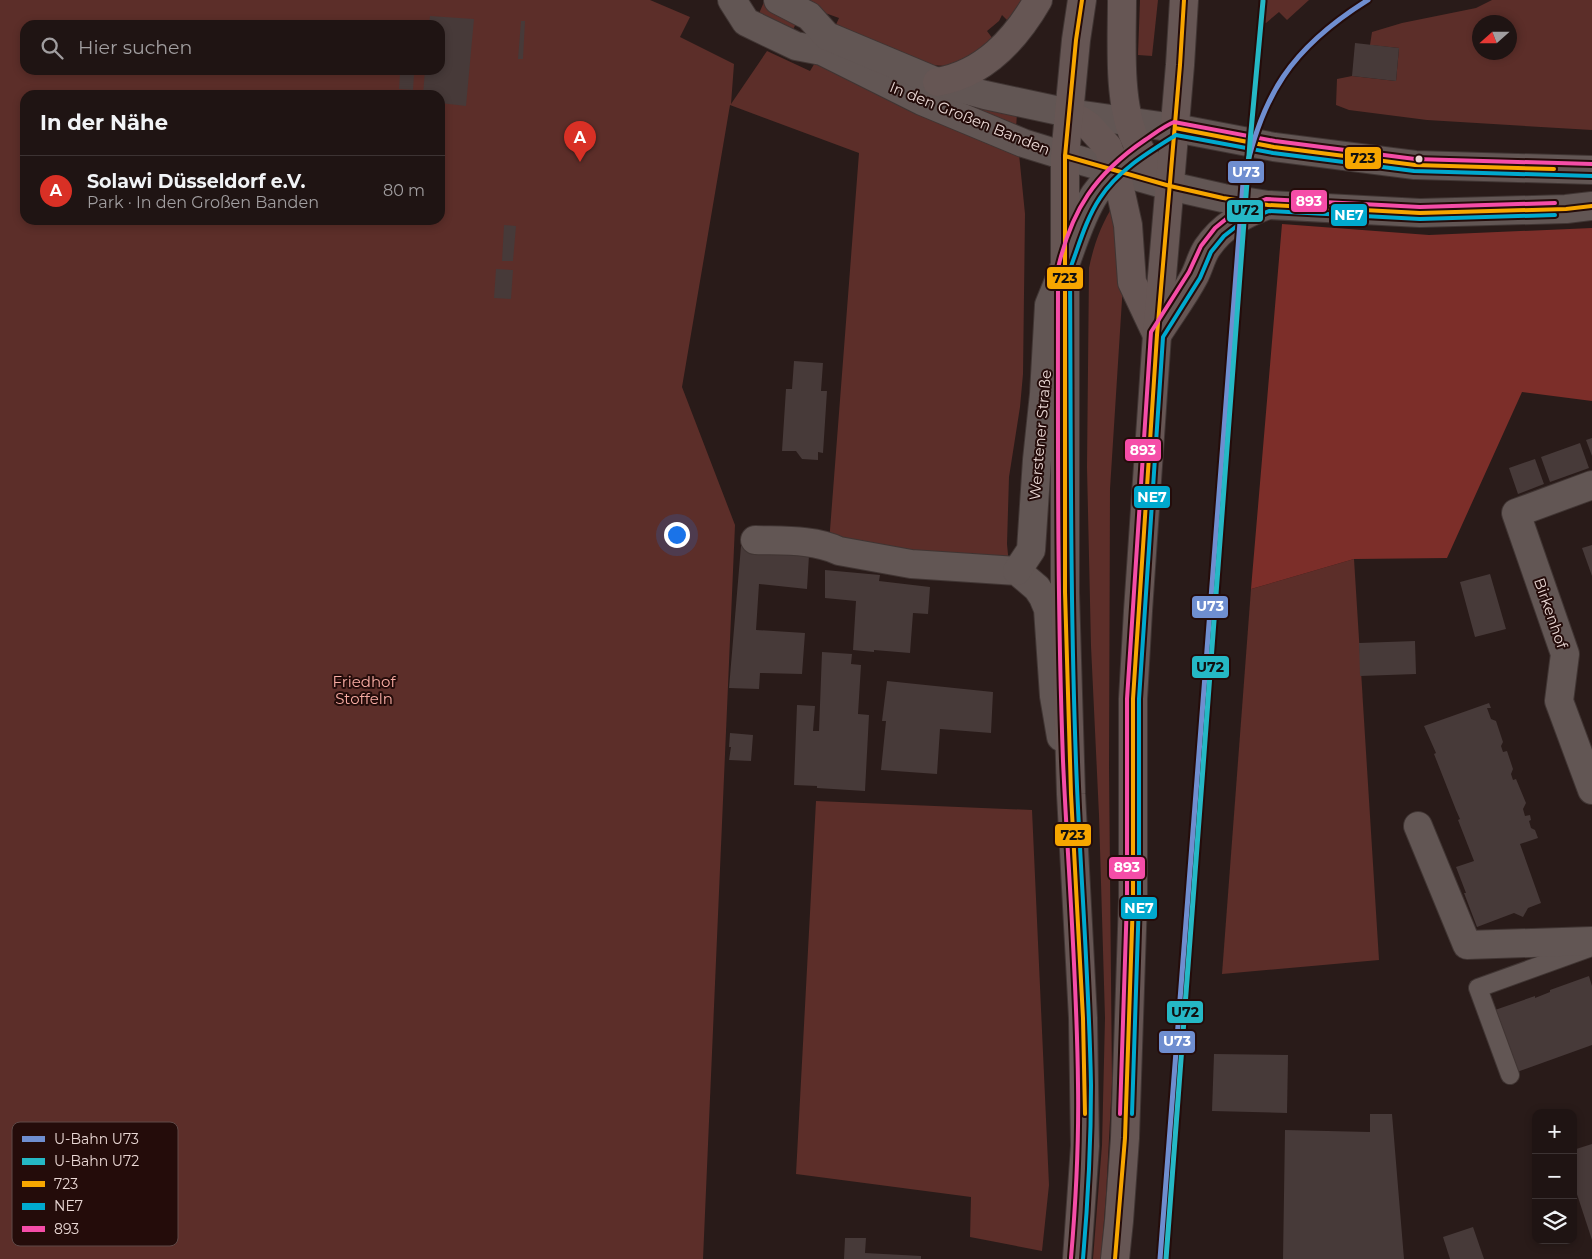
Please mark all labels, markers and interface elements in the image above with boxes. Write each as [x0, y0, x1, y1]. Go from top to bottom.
north arrow [1472, 15, 1517, 60]
search box [20, 20, 445, 75]
icon: search [38, 34, 66, 62]
text: Hier suchen [78, 36, 192, 59]
street label: In den Großen Banden [887, 77, 1053, 159]
text: In der Nähe [40, 110, 168, 135]
pin: A [564, 121, 596, 162]
line badge: 723 [1344, 146, 1382, 170]
text: 723 [1350, 149, 1376, 167]
unlabelled marker [1414, 154, 1424, 164]
line badge: U73 [1227, 160, 1265, 184]
text: U73 [1232, 163, 1260, 181]
text: Solawi Düsseldorf e.V. [87, 170, 306, 193]
text: A [50, 181, 62, 200]
text: 80 m [383, 181, 425, 200]
line badge: 893 [1290, 189, 1328, 213]
text: 893 [1296, 192, 1322, 210]
text: Park · In den Großen Banden [87, 193, 319, 212]
line badge: U72 [1226, 199, 1264, 223]
text: U72 [1231, 201, 1259, 219]
line badge: NE7 [1330, 203, 1368, 227]
text: NE7 [1334, 206, 1364, 224]
line badge: 723 [1046, 266, 1084, 290]
text: 723 [1052, 269, 1078, 287]
street label: Werstener Straße [1025, 369, 1055, 501]
line badge: 893 [1124, 438, 1162, 462]
text: 893 [1130, 441, 1156, 459]
line badge: NE7 [1133, 485, 1171, 509]
text: NE7 [1137, 488, 1167, 506]
your location [664, 522, 690, 548]
street label: Birkenhof [1530, 575, 1572, 652]
line badge: U73 [1191, 595, 1229, 619]
text: U73 [1196, 597, 1224, 615]
line badge: U72 [1191, 655, 1230, 679]
text: U72 [1196, 658, 1224, 676]
park label: Friedhof Stoffeln [332, 672, 396, 708]
line badge: 723 [1054, 823, 1092, 847]
text: 723 [1060, 826, 1086, 844]
line badge: 893 [1108, 856, 1146, 880]
text: 893 [1114, 858, 1140, 876]
line badge: NE7 [1120, 896, 1158, 920]
text: NE7 [1124, 899, 1154, 917]
line badge: U72 [1166, 1000, 1204, 1024]
text: U72 [1171, 1003, 1199, 1021]
line badge: U73 [1158, 1030, 1196, 1054]
text: U73 [1163, 1032, 1191, 1050]
map controls [1532, 1109, 1577, 1244]
button: + [1532, 1109, 1577, 1154]
legend [12, 1122, 178, 1246]
text: U-Bahn U73 [54, 1130, 139, 1148]
text: U-Bahn U72 [54, 1152, 139, 1170]
button: − [1532, 1154, 1577, 1199]
text: 723 [54, 1175, 78, 1193]
text: NE7 [54, 1197, 83, 1215]
button: layers [1532, 1199, 1577, 1244]
text: 893 [54, 1220, 79, 1238]

